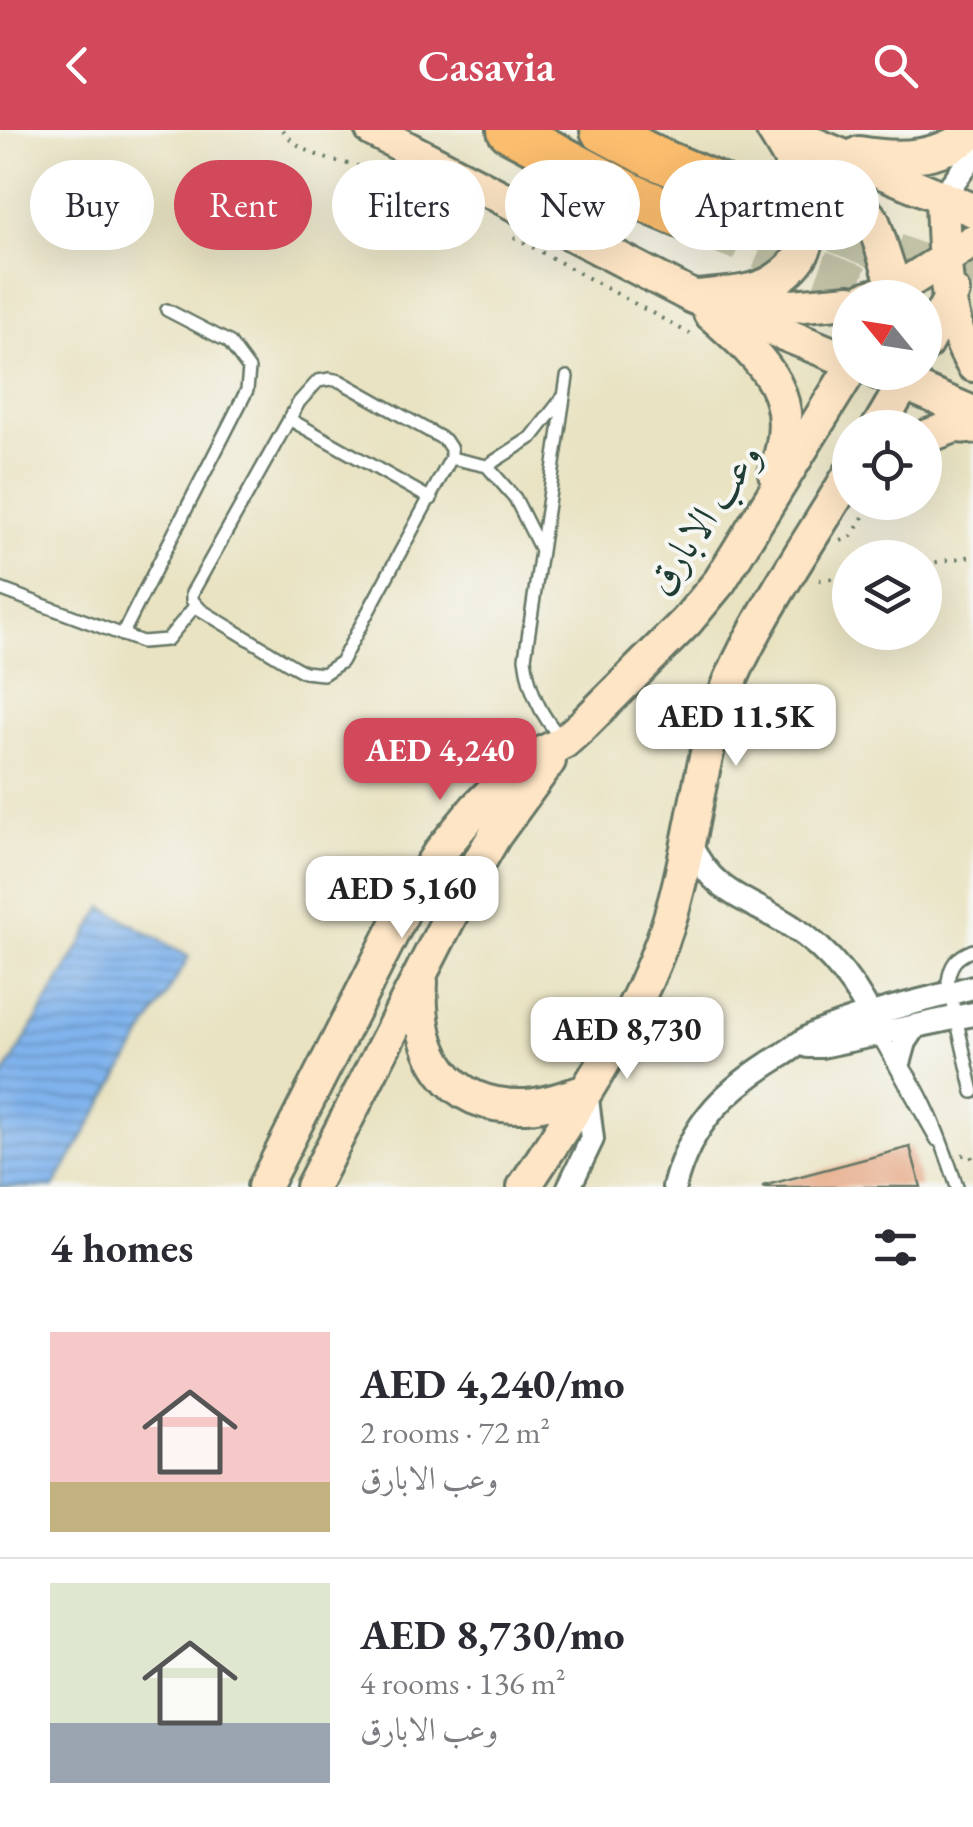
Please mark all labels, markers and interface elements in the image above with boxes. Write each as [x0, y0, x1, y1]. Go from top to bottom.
text: Casavia [418, 36, 555, 94]
icon: back [50, 38, 105, 93]
icon: search [868, 38, 923, 93]
chip: Buy [30, 160, 154, 250]
chip: Rent [174, 160, 312, 250]
chip: Filters [332, 160, 485, 250]
chip: New [505, 160, 640, 250]
chip: Apartment [660, 160, 879, 250]
north arrow [832, 280, 942, 390]
map controls [832, 280, 942, 650]
button: locate [832, 410, 942, 520]
street label: وعب الابارق [633, 432, 773, 604]
button: layers [832, 540, 942, 650]
pin: AED 11.5K [622, 684, 850, 769]
text: AED 11.5K [658, 695, 814, 737]
pin: AED 4,240 [326, 718, 554, 803]
text: AED 4,240 [366, 729, 514, 771]
pin: AED 5,160 [288, 856, 516, 941]
text: AED 5,160 [328, 867, 476, 909]
pin: AED 8,730 [513, 997, 741, 1082]
text: AED 8,730 [553, 1008, 701, 1050]
text: 4 homes [50, 1220, 193, 1275]
icon: filters [868, 1220, 923, 1275]
text: AED 4,240/mo [360, 1356, 625, 1411]
icon: home [130, 1372, 250, 1492]
text: 2 rooms · 72 m² [360, 1411, 550, 1453]
text: وعب الابارق [360, 1457, 498, 1499]
text: AED 8,730/mo [360, 1607, 625, 1662]
icon: home [130, 1623, 250, 1743]
text: 4 rooms · 136 m² [360, 1662, 566, 1704]
text: وعب الابارق [360, 1708, 498, 1750]

